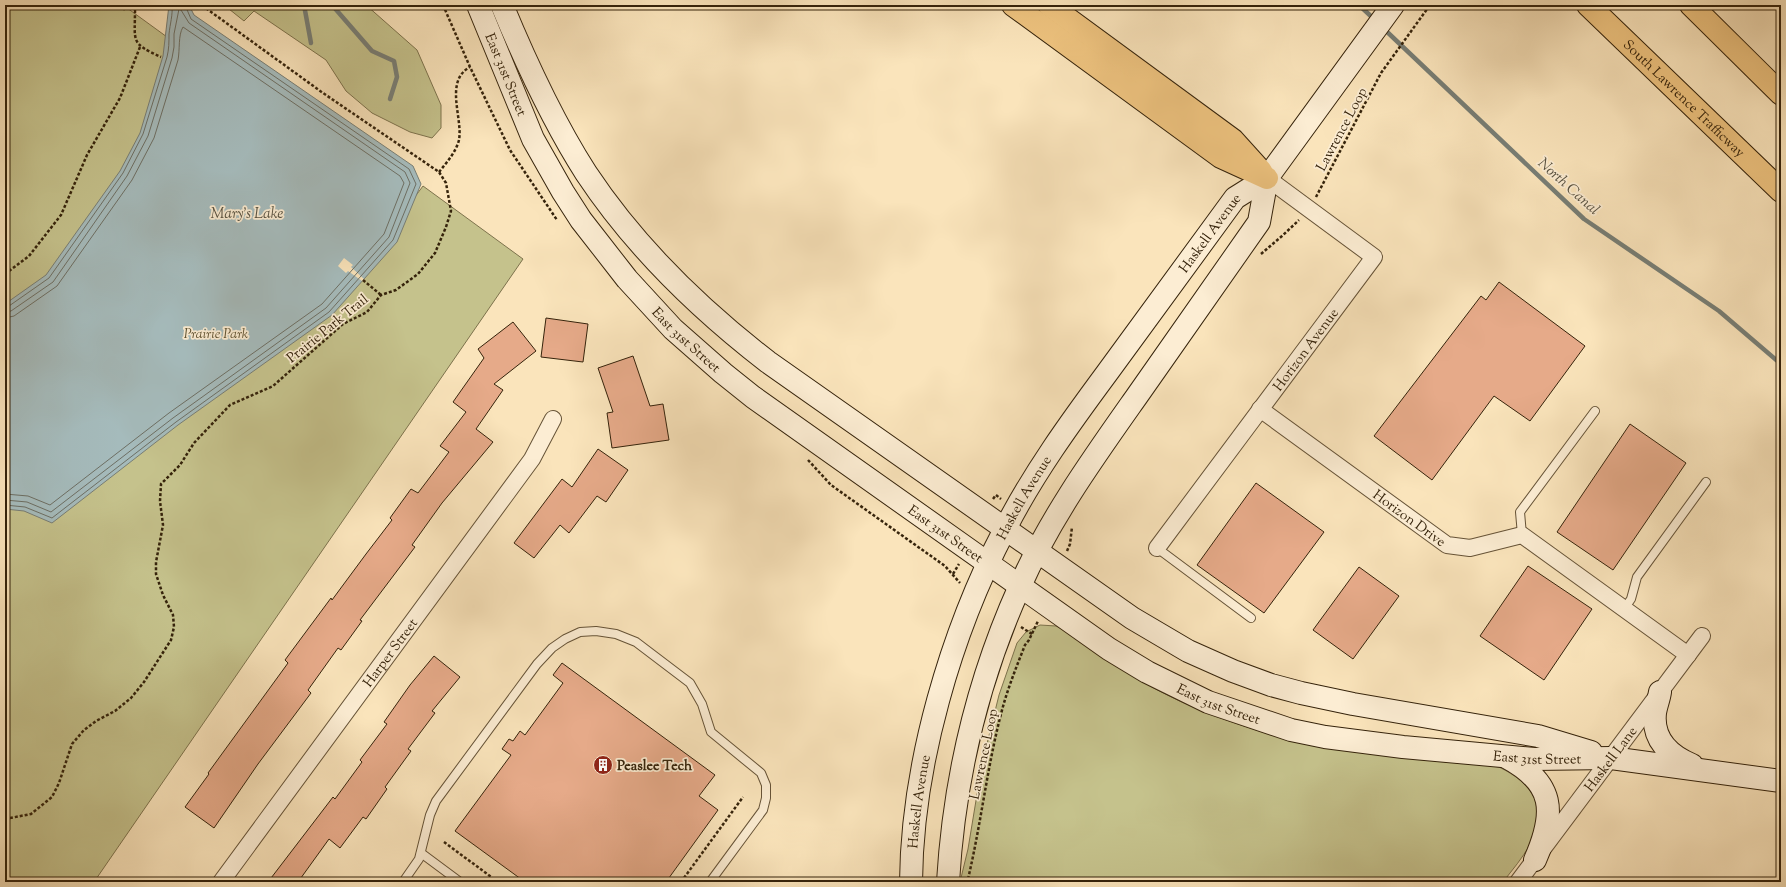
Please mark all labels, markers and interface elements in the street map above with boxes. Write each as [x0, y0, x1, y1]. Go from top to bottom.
street label: East 31st Street [479, 31, 531, 120]
street label: South Lawrence Trafficway [1618, 36, 1749, 163]
street label: Lawrence Loop [1312, 84, 1373, 175]
water label: North Canal [1533, 154, 1604, 221]
street label: Haskell Avenue [1175, 189, 1245, 278]
water label: Mary's Lake [211, 204, 283, 225]
street label: Prairie Park Trail [283, 290, 373, 369]
street label: East 31st Street [646, 304, 724, 379]
street label: Horizon Avenue [1269, 305, 1344, 396]
park label: Prairie Park [184, 325, 249, 345]
street label: Haskell Avenue [993, 452, 1058, 544]
street label: Horizon Drive [1368, 486, 1449, 553]
street label: East 31st Street [903, 501, 987, 569]
street label: Harper Street [359, 615, 424, 692]
street label: East 31st Street [1173, 680, 1263, 731]
street label: Lawrence Loop [966, 707, 1004, 802]
street label: Haskell Lane [1581, 723, 1643, 797]
street label: East 31st Street [1492, 747, 1582, 771]
street label: Haskell Avenue [904, 753, 937, 849]
building icon: Peaslee Tech [592, 754, 614, 776]
place label: Peaslee Tech [617, 757, 693, 777]

